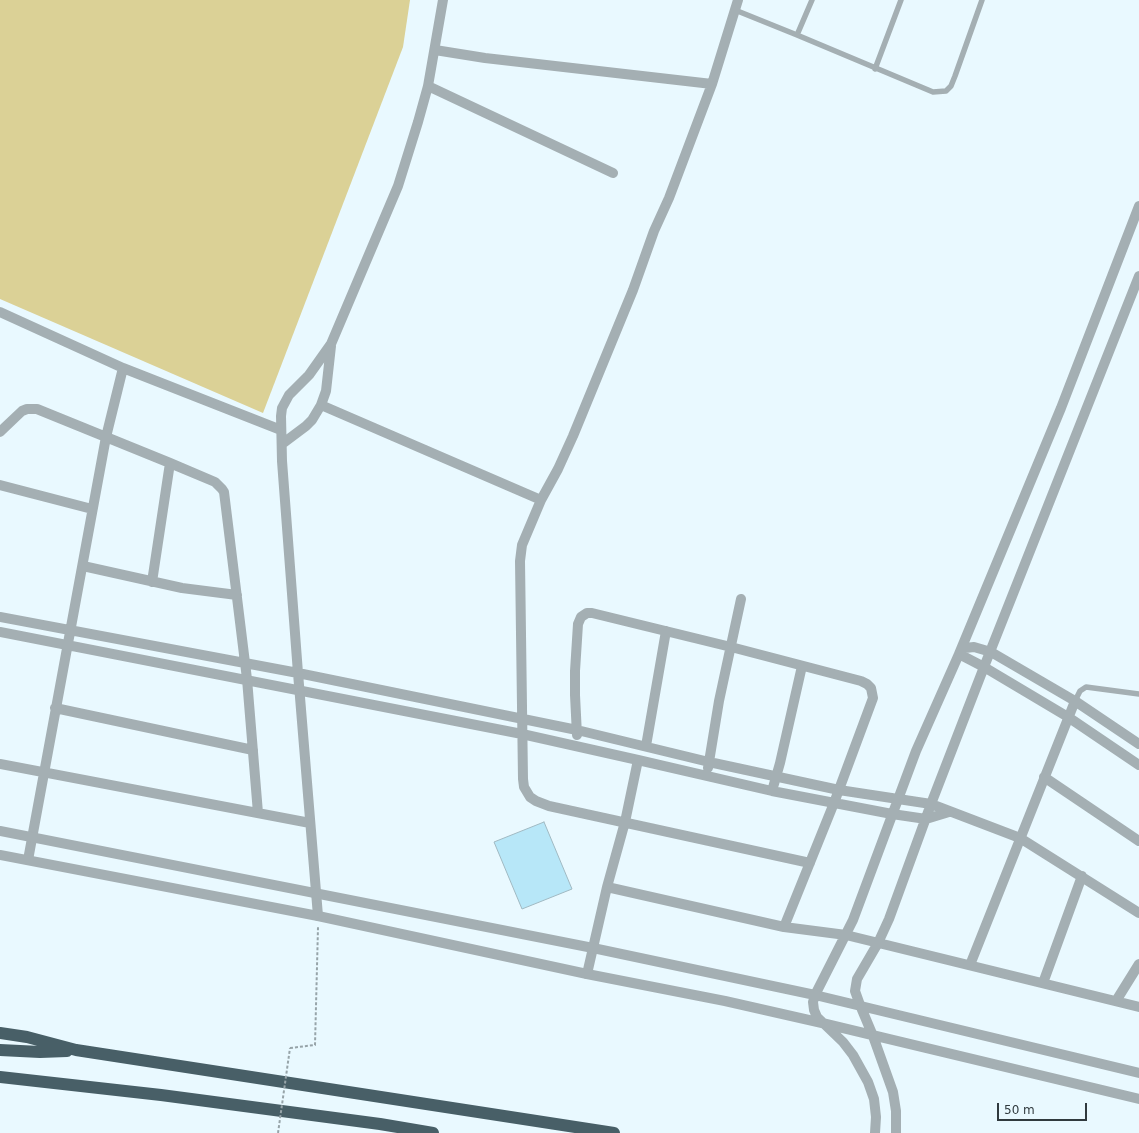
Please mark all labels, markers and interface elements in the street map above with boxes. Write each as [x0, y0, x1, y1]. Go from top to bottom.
scale bar [999, 1095, 1089, 1121]
text: 50 m [1004, 1103, 1035, 1117]

